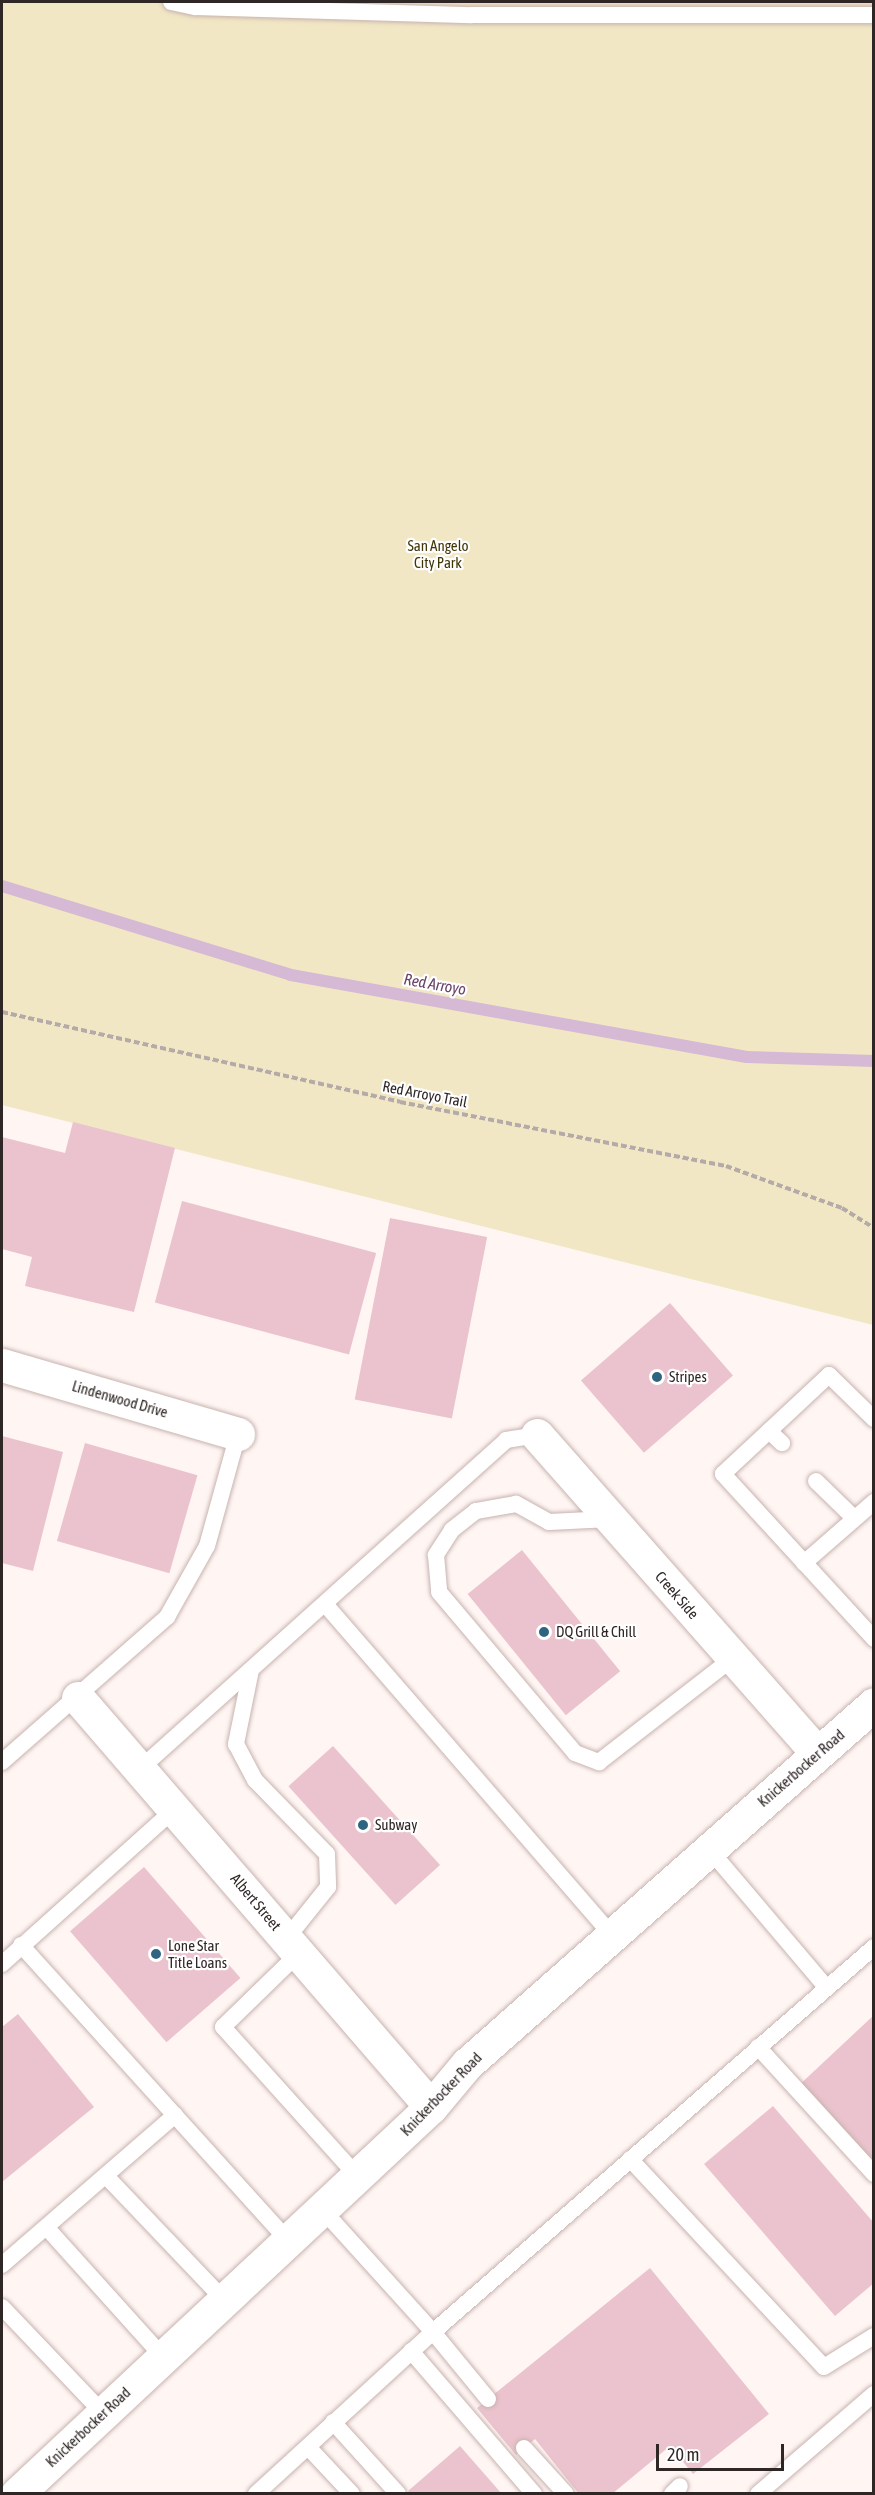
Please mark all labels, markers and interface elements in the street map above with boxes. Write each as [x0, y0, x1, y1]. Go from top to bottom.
park label: San Angelo City Park [407, 536, 469, 571]
water label: Red Arroyo [402, 969, 468, 999]
street label: Red Arroyo Trail [381, 1077, 469, 1111]
place label: Stripes [669, 1368, 707, 1386]
marker: Stripes [650, 1370, 664, 1384]
street label: Lindenwood Drive [70, 1377, 170, 1421]
street label: Creek Side [651, 1568, 703, 1622]
place label: DQ Grill & Chill [556, 1623, 636, 1641]
marker: DQ Grill & Chill [537, 1625, 551, 1639]
street label: Knickerbocker Road [754, 1725, 848, 1811]
place label: Subway [375, 1816, 417, 1834]
marker: Subway [356, 1818, 370, 1832]
street label: Albert Street [227, 1870, 285, 1934]
place label: Lone Star Title Loans [168, 1936, 227, 1971]
marker: Lone Star Title Loans [149, 1947, 163, 1961]
street label: Knickerbocker Road [397, 2049, 485, 2139]
street label: Knickerbocker Road [42, 2383, 134, 2471]
scale bar [659, 2432, 786, 2470]
text: 20 m [667, 2444, 699, 2465]

